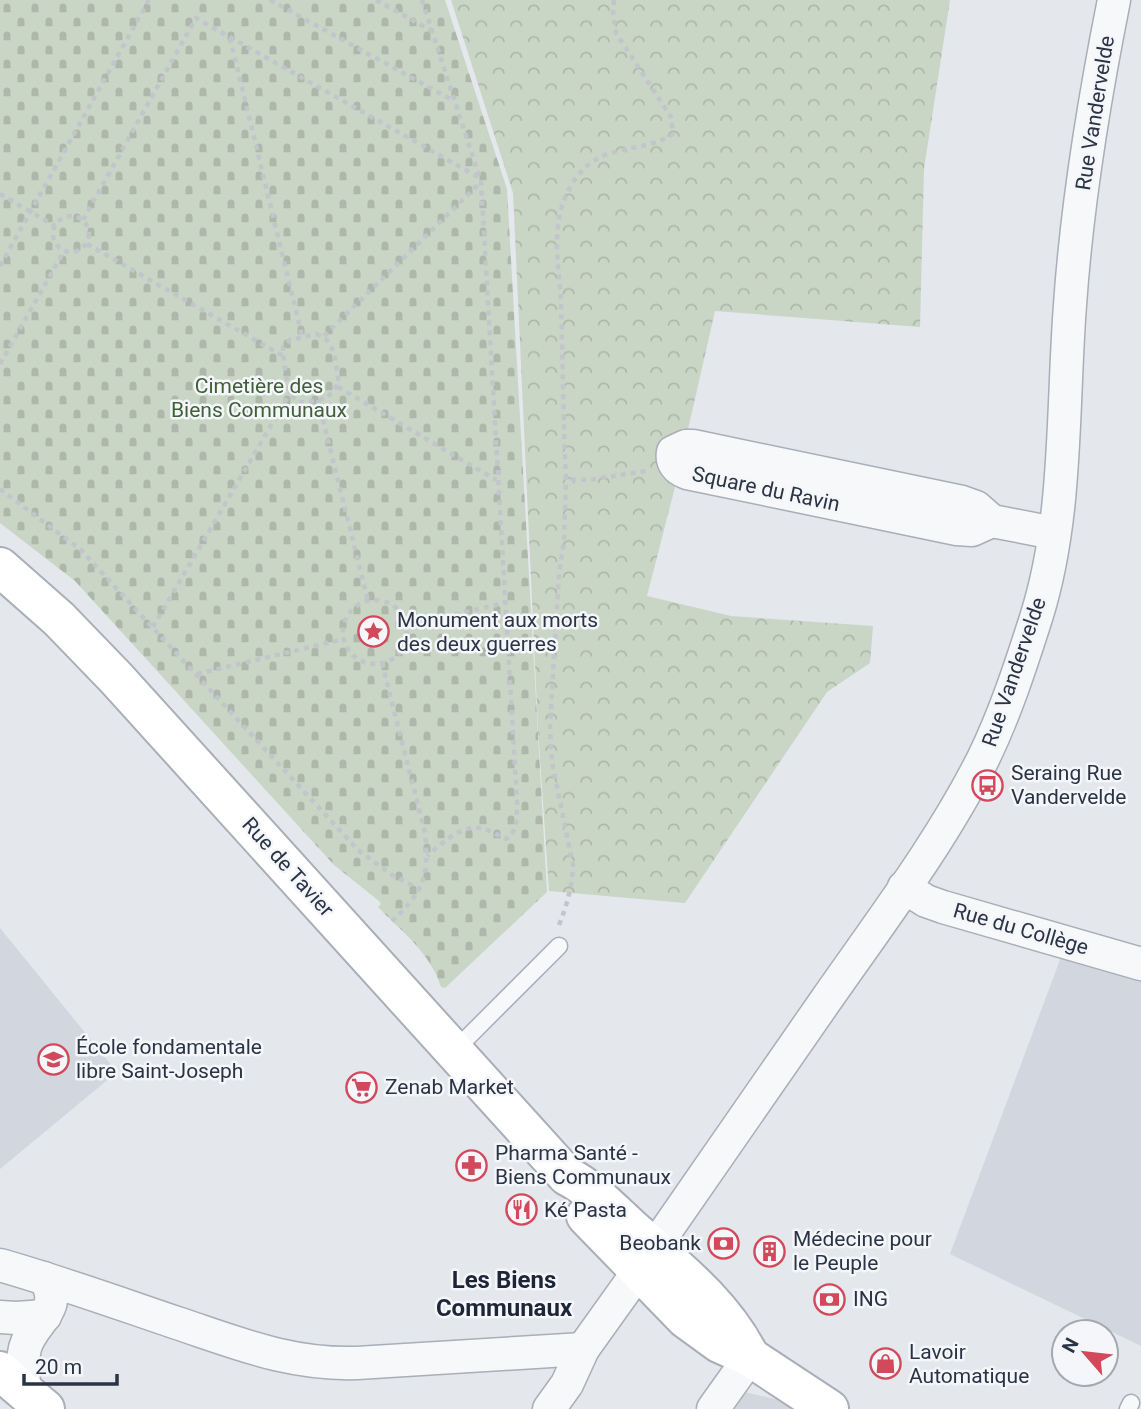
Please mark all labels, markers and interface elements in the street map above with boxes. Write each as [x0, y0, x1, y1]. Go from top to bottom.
street label: Rue Vandervelde [1071, 34, 1119, 192]
park label: Cimetière des Biens Communaux [171, 374, 347, 422]
street label: Square du Ravin [690, 462, 842, 516]
street label: Rue Vandervelde [977, 594, 1051, 750]
place label: Monument aux morts des deux guerres [397, 608, 598, 656]
place icon: Monument aux morts des deux guerres [357, 615, 391, 649]
place label: Seraing Rue Vandervelde [1011, 761, 1126, 809]
bus stop icon: Seraing Rue Vandervelde [971, 768, 1005, 802]
street label: Rue de Tavier [237, 813, 339, 921]
street label: Rue du Collège [951, 898, 1091, 960]
place label: École fondamentale libre Saint-Joseph [76, 1035, 262, 1083]
school or university icon: École fondamentale libre Saint-Joseph [36, 1042, 70, 1076]
supermarket icon: Zenab Market [345, 1070, 379, 1104]
place label: Zenab Market [385, 1075, 514, 1099]
place label: Pharma Santé - Biens Communaux [495, 1141, 671, 1189]
pharmacy icon: Pharma Santé - Biens Communaux [455, 1148, 489, 1182]
restaurant icon: Ké Pasta [504, 1193, 538, 1227]
place label: Ké Pasta [544, 1198, 627, 1222]
bank icon: Beobank [707, 1226, 741, 1260]
place label: Médecine pour le Peuple [793, 1227, 932, 1275]
place label: Beobank [619, 1231, 701, 1255]
building icon: Médecine pour le Peuple [753, 1234, 787, 1268]
district label: Les Biens Communaux [436, 1266, 573, 1322]
bank icon: ING [813, 1282, 847, 1316]
place label: ING [853, 1287, 888, 1311]
north arrow [1050, 1318, 1120, 1388]
text: N [1057, 1334, 1084, 1357]
place label: Lavoir Automatique [909, 1340, 1029, 1388]
scale bar [24, 1342, 117, 1386]
shop icon: Lavoir Automatique [869, 1347, 903, 1381]
text: 20 m [35, 1355, 82, 1379]

